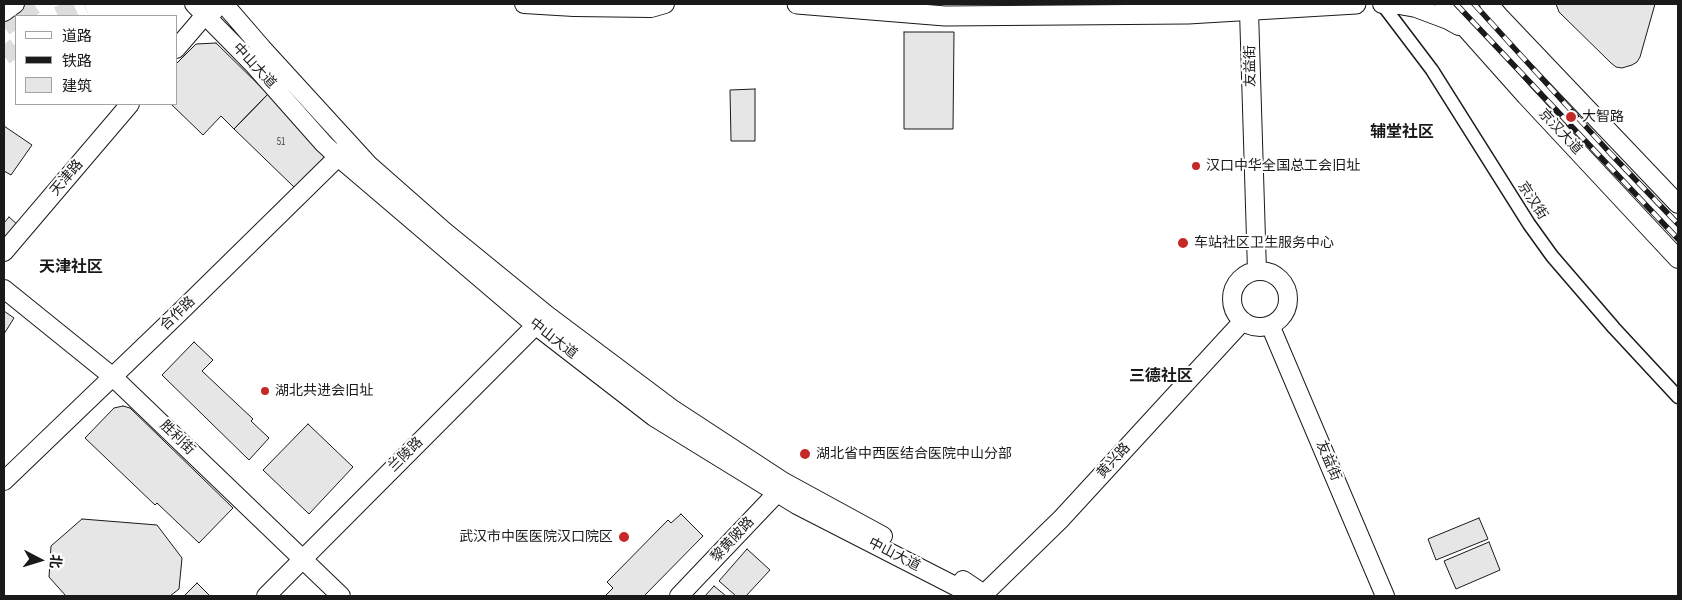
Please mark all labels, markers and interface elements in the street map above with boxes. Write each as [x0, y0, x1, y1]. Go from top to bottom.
legend [15, 15, 178, 105]
text: 道路 [62, 27, 92, 46]
street label: 中山大道 [229, 40, 279, 92]
street label: 友益街 [1242, 45, 1260, 87]
text: 铁路 [62, 52, 92, 71]
text: 建筑 [62, 77, 92, 96]
street label: 京汉大道 [1535, 106, 1585, 158]
place label: 大智路 [1582, 109, 1624, 125]
marker: 大智路 [1564, 110, 1578, 124]
district label: 辅堂社区 [1370, 123, 1434, 143]
house number: 51 [277, 135, 285, 149]
street label: 天津路 [47, 157, 87, 199]
place label: 汉口中华全国总工会旧址 [1206, 158, 1360, 174]
marker: 汉口中华全国总工会旧址 [1190, 160, 1202, 172]
street label: 京汉街 [1514, 179, 1550, 223]
place label: 车站社区卫生服务中心 [1194, 235, 1334, 251]
marker: 车站社区卫生服务中心 [1176, 236, 1190, 250]
district label: 天津社区 [39, 258, 103, 278]
street label: 合作路 [157, 293, 199, 335]
street label: 中山大道 [526, 315, 580, 363]
district label: 三德社区 [1129, 367, 1193, 387]
place label: 湖北共进会旧址 [275, 383, 373, 399]
marker: 湖北共进会旧址 [259, 385, 271, 397]
street label: 胜利街 [156, 417, 198, 459]
street label: 兰陵路 [385, 434, 427, 476]
street label: 友益街 [1312, 438, 1344, 484]
street label: 黄兴路 [1094, 440, 1134, 482]
place label: 湖北省中西医结合医院中山分部 [816, 446, 1012, 462]
marker: 湖北省中西医结合医院中山分部 [798, 447, 812, 461]
street label: 黎黄陂路 [708, 514, 758, 566]
place label: 武汉市中医医院汉口院区 [459, 529, 613, 545]
marker: 武汉市中医医院汉口院区 [617, 530, 631, 544]
north arrow [15, 535, 65, 585]
street label: 中山大道 [865, 535, 923, 575]
text: 北 [46, 554, 65, 569]

